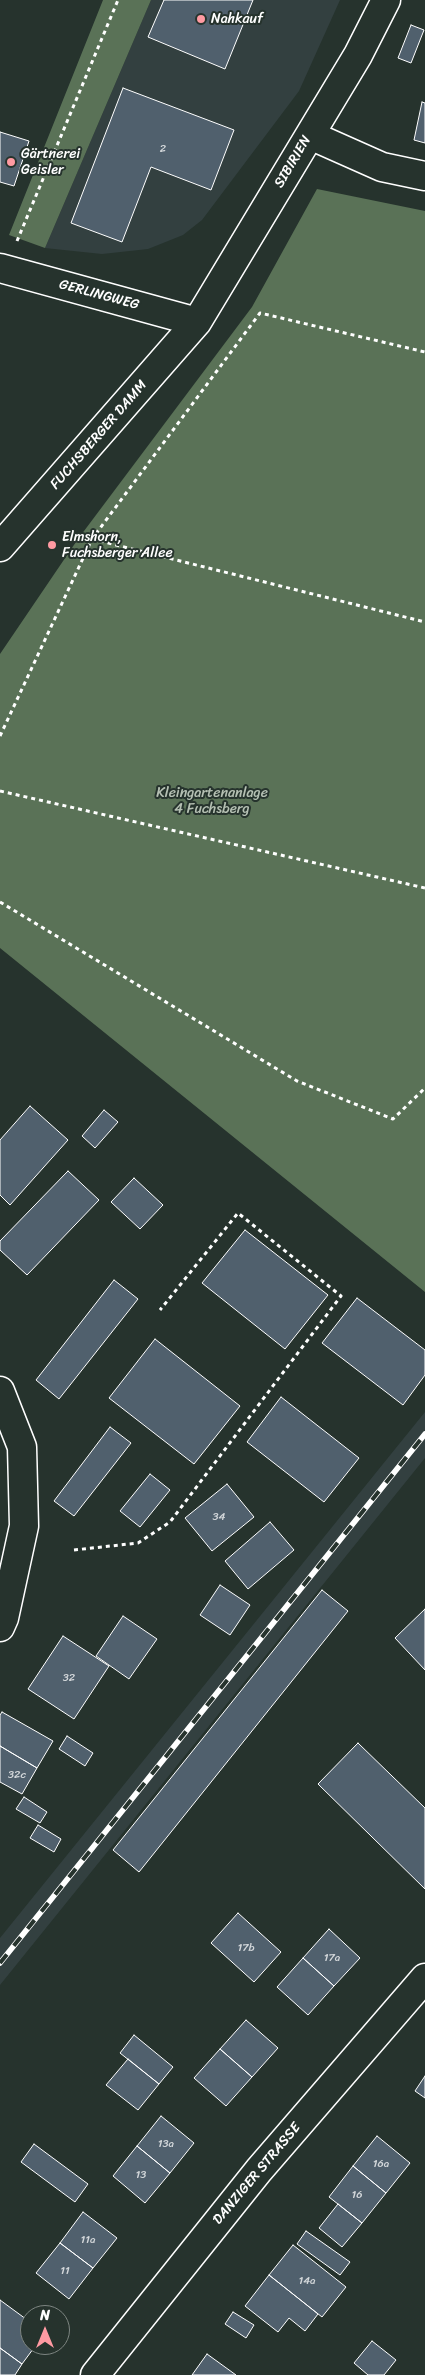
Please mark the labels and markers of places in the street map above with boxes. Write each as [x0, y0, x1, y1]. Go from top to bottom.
place label: Nahkauf [211, 11, 263, 27]
marker: Nahkauf [195, 13, 207, 25]
place label: Gärtnerei Geisler [21, 146, 80, 178]
marker: Gärtnerei Geisler [5, 156, 17, 168]
place label: Elmshorn, Fuchsberger Allee [62, 529, 173, 562]
marker: Elmshorn, Fuchsberger Allee [46, 539, 58, 551]

